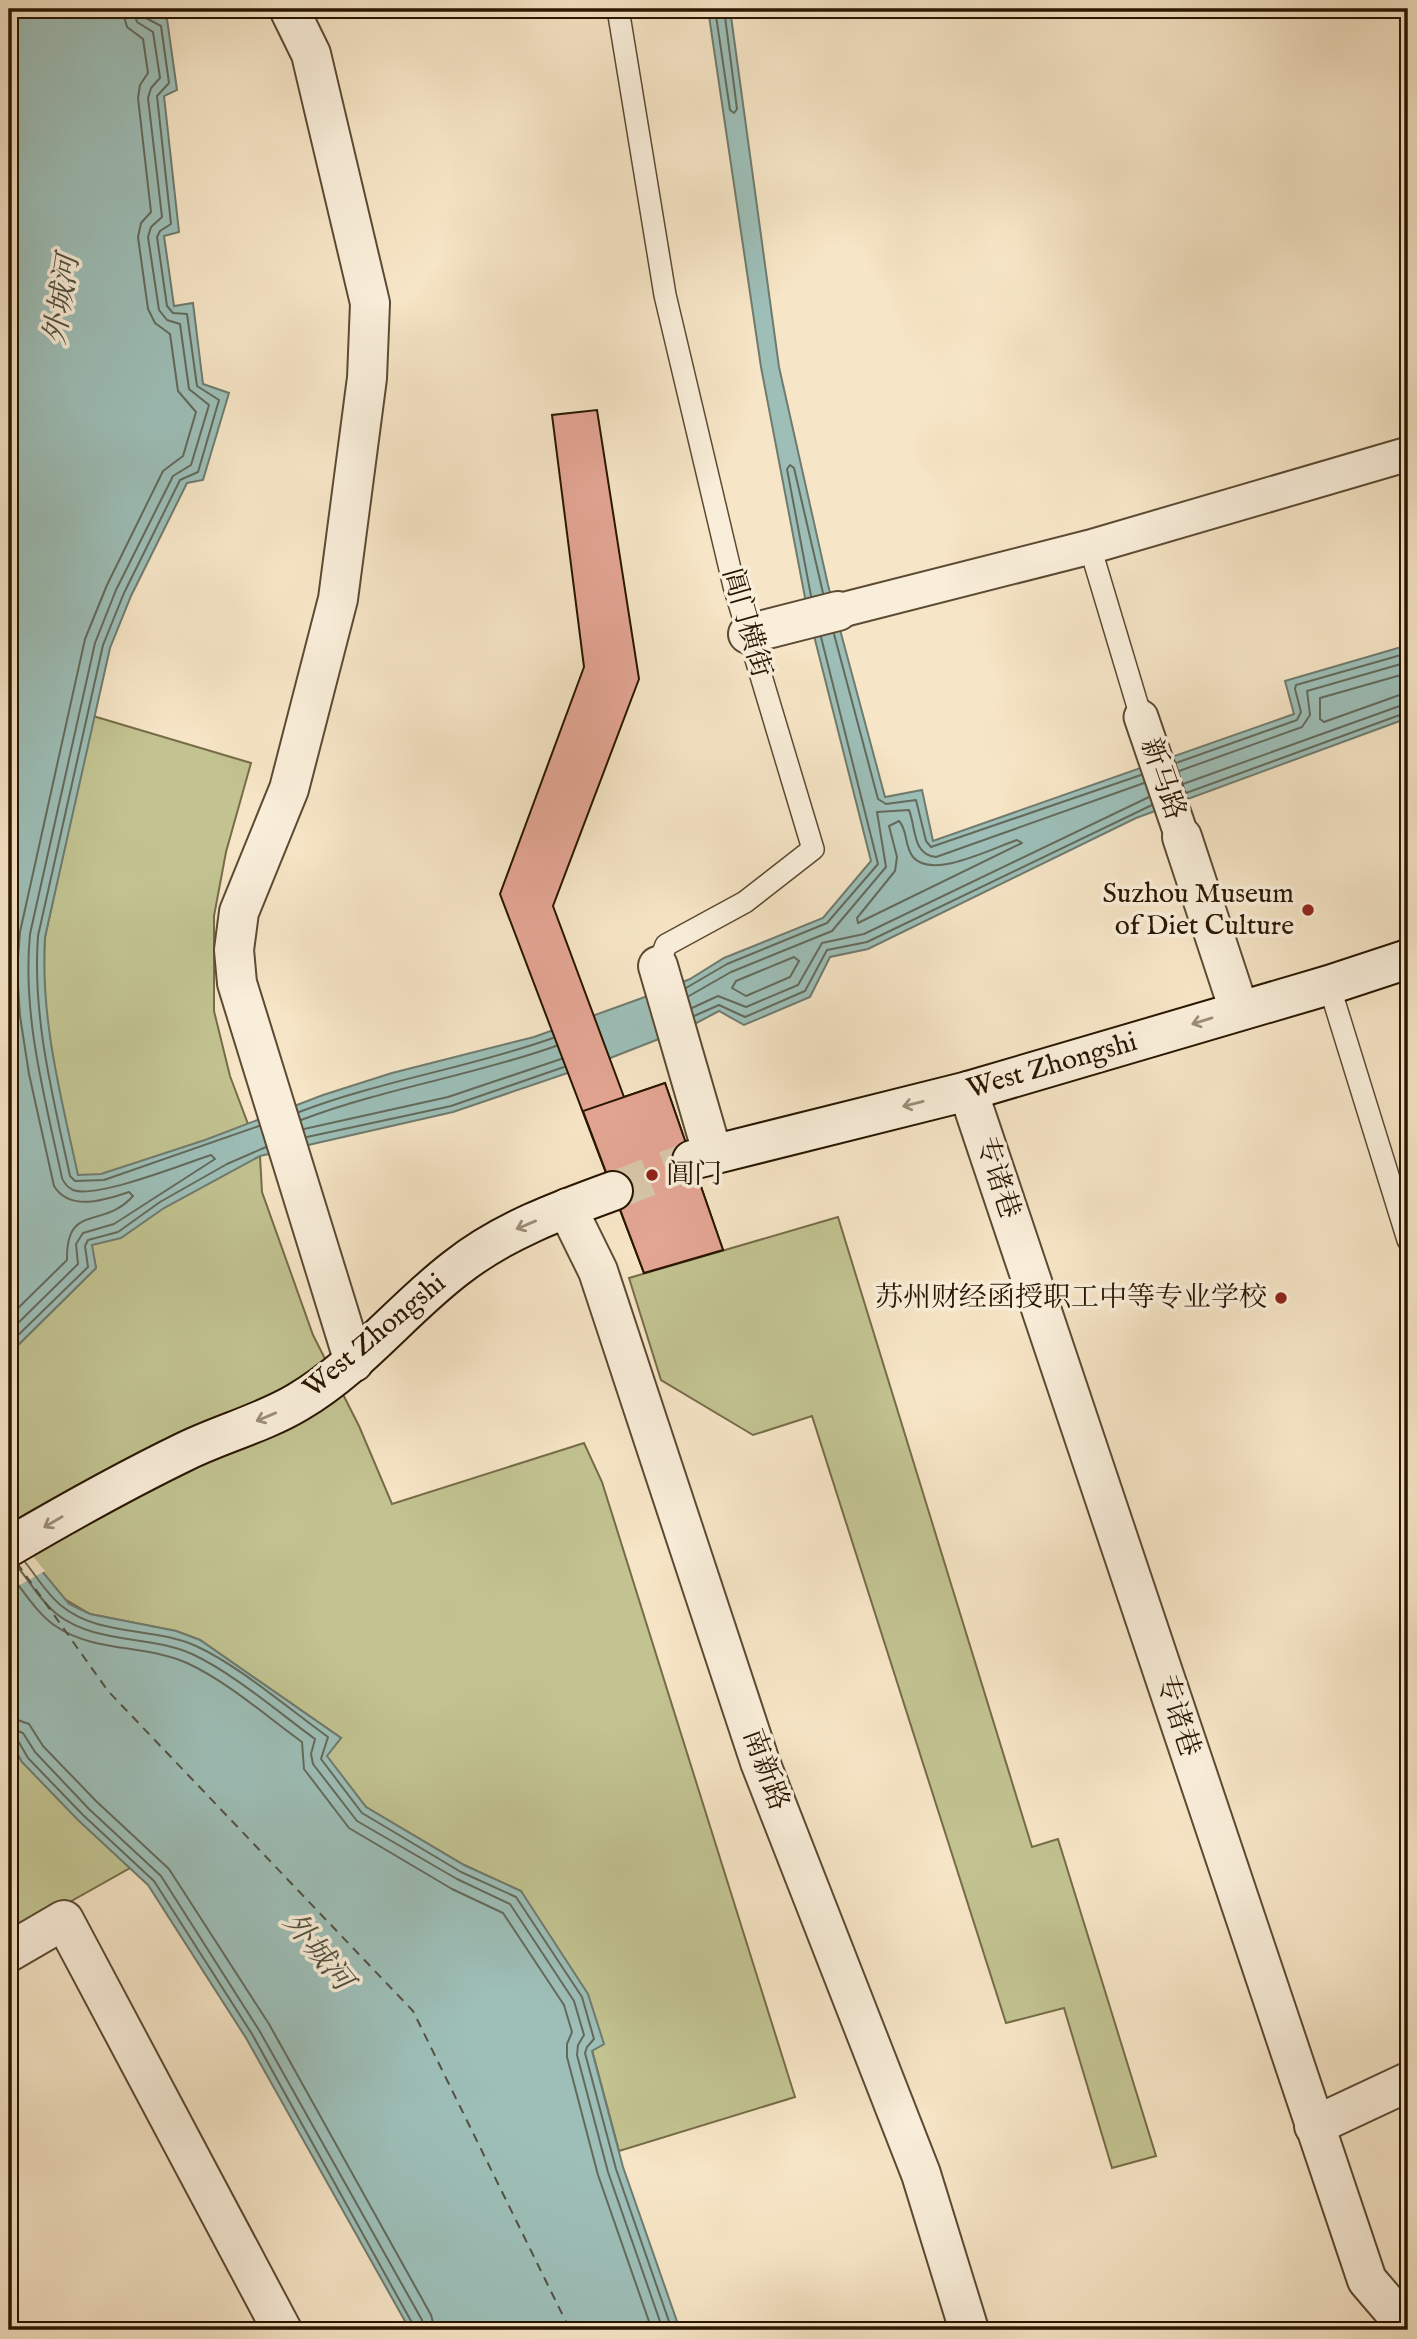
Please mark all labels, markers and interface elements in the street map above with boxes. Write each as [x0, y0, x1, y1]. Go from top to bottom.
water label: 外城河 [37, 248, 90, 347]
street label: 阊门横街 [714, 564, 778, 682]
street label: 新马路 [1132, 734, 1192, 824]
place label: Suzhou Museum of Diet Culture [1102, 877, 1294, 944]
marker: Suzhou Museum of Diet Culture [1300, 902, 1316, 918]
one-way arrow [1191, 1016, 1213, 1029]
street label: West Zhongshi [963, 1025, 1141, 1107]
one-way arrow [902, 1098, 925, 1111]
street label: 专诸巷 [967, 1133, 1027, 1223]
place label: 阊门 [666, 1158, 722, 1193]
marker: 阊门 [644, 1167, 660, 1183]
one-way arrow [516, 1219, 538, 1232]
street label: West Zhongshi [297, 1266, 453, 1406]
place label: 苏州财经函授职工中等专业学校 [875, 1281, 1267, 1316]
marker: 苏州财经函授职工中等专业学校 [1273, 1290, 1289, 1306]
one-way arrow [256, 1411, 278, 1424]
one-way arrow [43, 1515, 63, 1529]
street label: 专诸巷 [1147, 1671, 1207, 1761]
street label: 南新路 [734, 1725, 796, 1815]
water label: 外城河 [274, 1905, 363, 2003]

